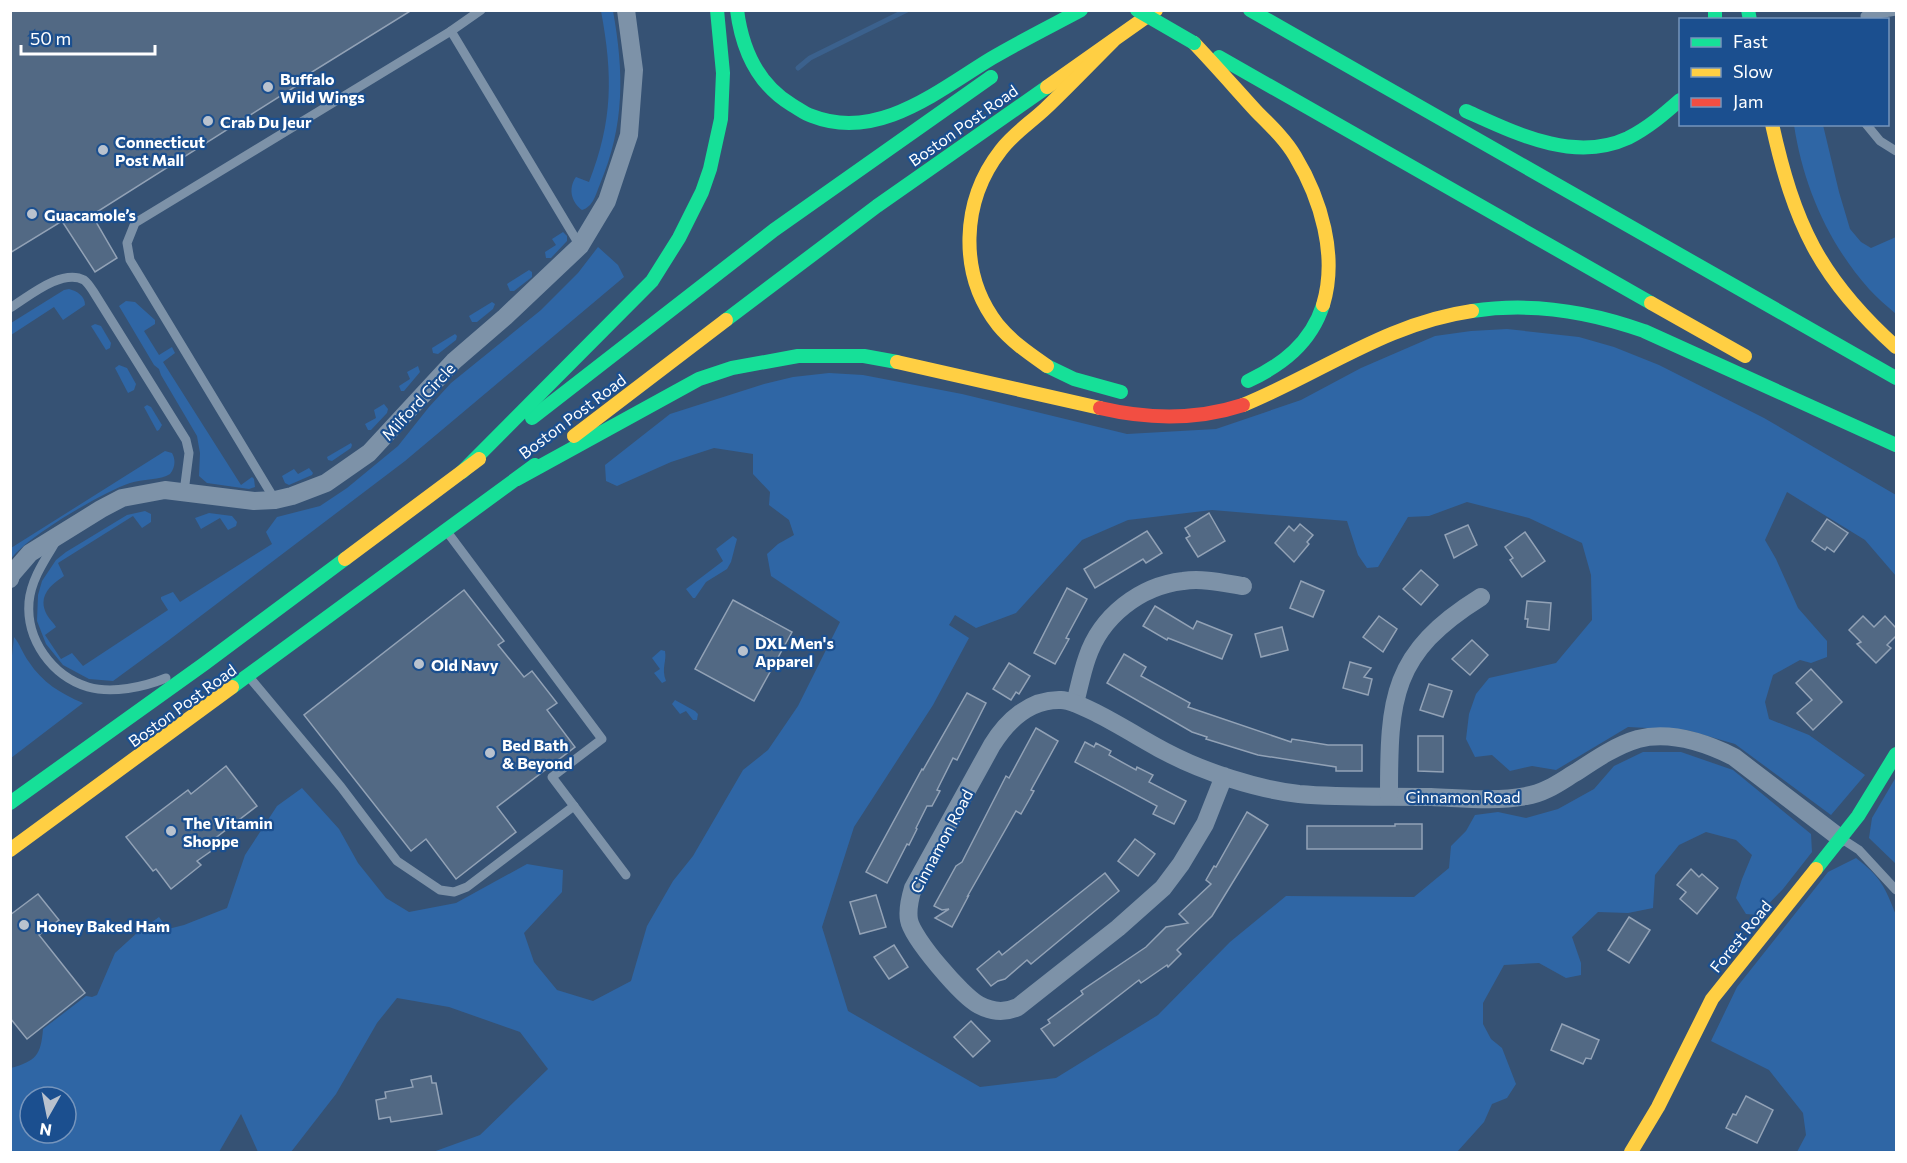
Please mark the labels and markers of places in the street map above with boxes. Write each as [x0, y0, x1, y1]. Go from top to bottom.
place label: Buffalo Wild Wings [280, 69, 365, 106]
marker: Buffalo Wild Wings [261, 80, 275, 94]
place label: Crab Du Jeur [220, 112, 312, 131]
marker: Crab Du Jeur [201, 114, 215, 128]
place label: Connecticut Post Mall [115, 132, 205, 169]
marker: Connecticut Post Mall [96, 143, 110, 157]
place label: Guacamole’s [44, 205, 136, 224]
marker: Guacamole’s [25, 207, 39, 221]
place label: DXL Men's Apparel [755, 633, 834, 670]
marker: DXL Men's Apparel [736, 644, 750, 658]
place label: Old Navy [431, 655, 499, 674]
marker: Old Navy [412, 657, 426, 671]
place label: Bed Bath & Beyond [502, 735, 573, 772]
marker: Bed Bath & Beyond [483, 746, 497, 760]
place label: The Vitamin Shoppe [183, 813, 273, 850]
marker: The Vitamin Shoppe [164, 824, 178, 838]
place label: Honey Baked Ham [36, 916, 170, 935]
marker: Honey Baked Ham [17, 918, 31, 932]

